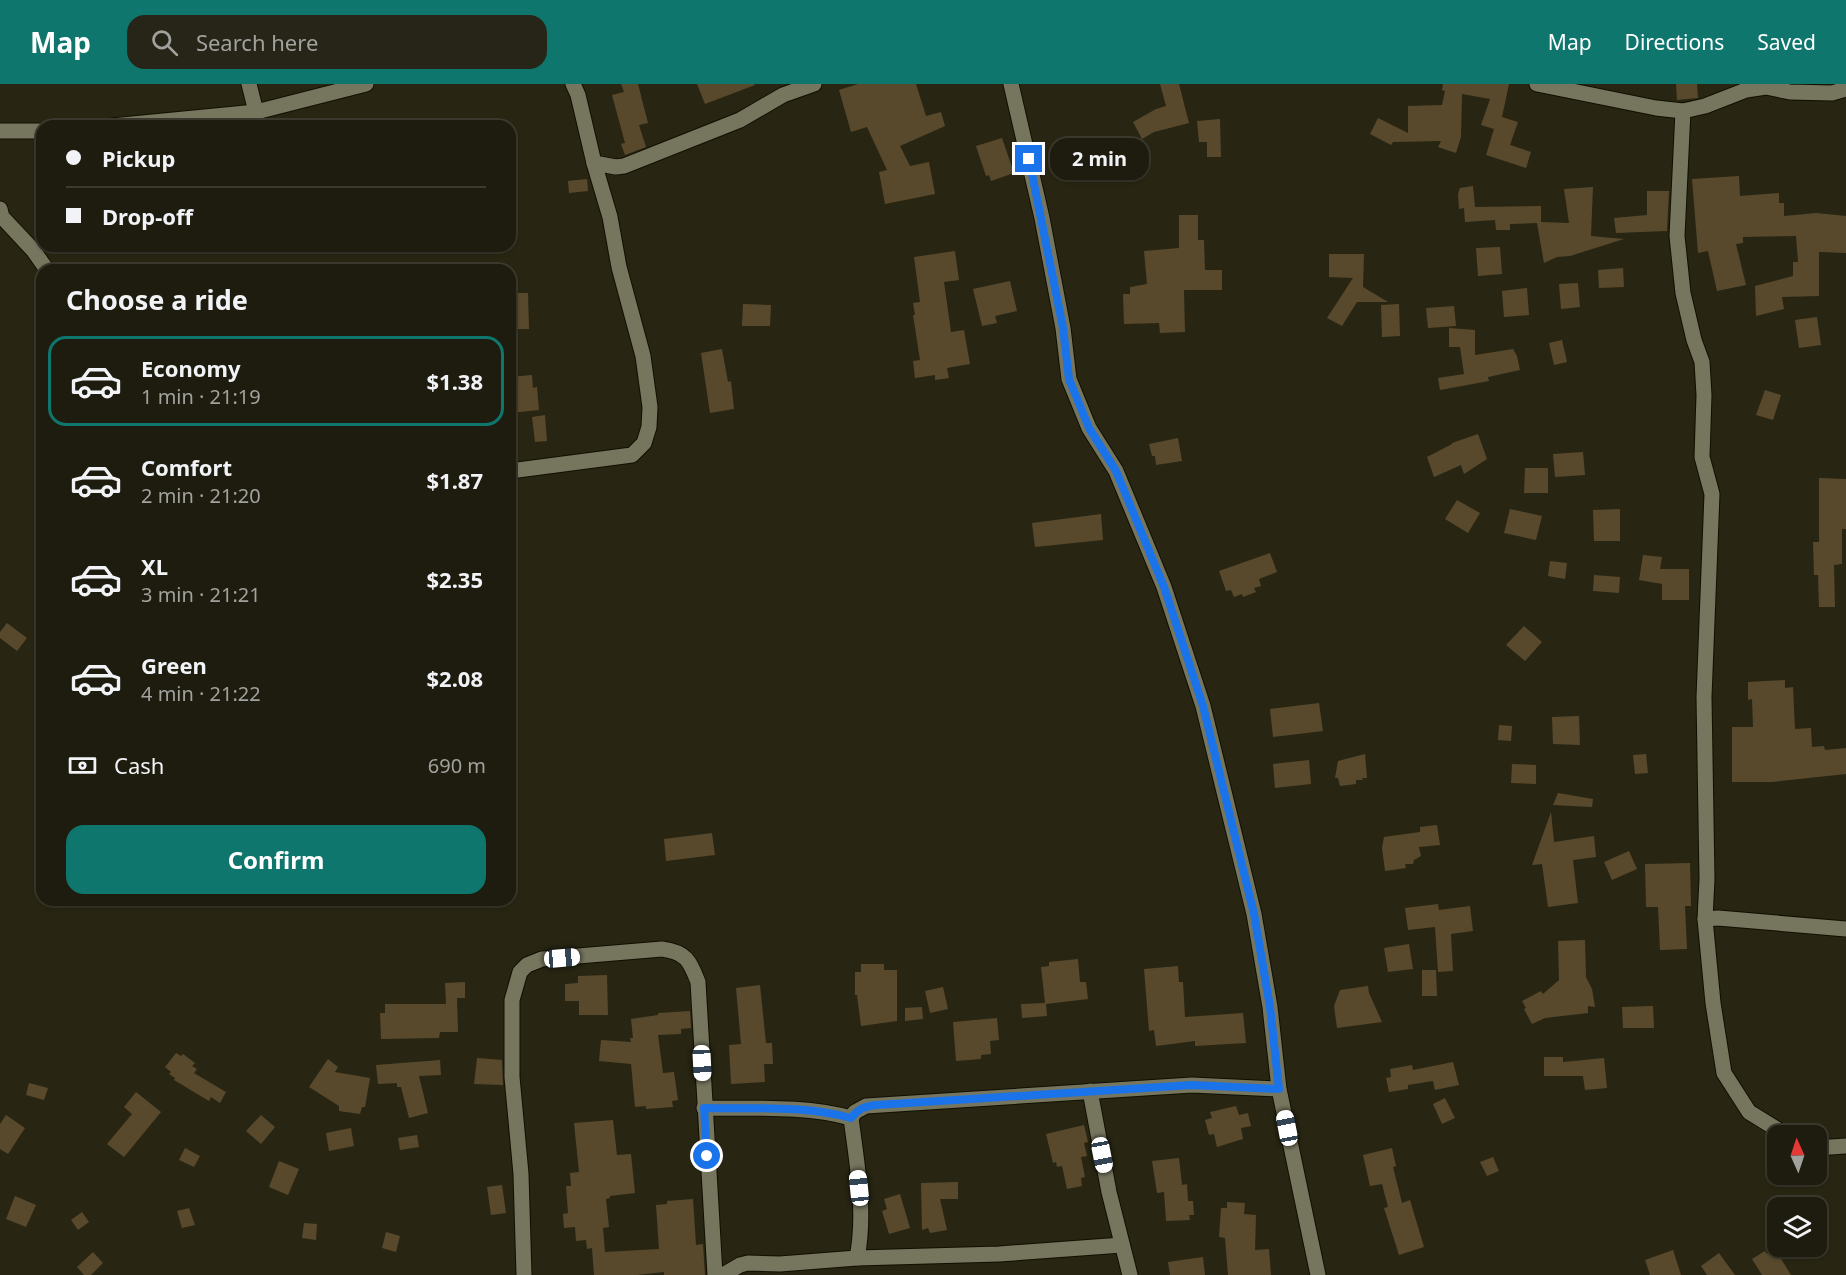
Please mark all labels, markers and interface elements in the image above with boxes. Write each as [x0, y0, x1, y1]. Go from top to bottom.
search box [127, 15, 547, 69]
text: Map [30, 23, 91, 61]
icon: search [148, 26, 181, 59]
text: Search here [196, 27, 318, 57]
text: Map [1548, 28, 1592, 56]
text: Directions [1625, 28, 1724, 56]
text: Saved [1757, 28, 1816, 56]
callout: 2 min [1050, 138, 1149, 180]
text: Pickup [102, 143, 175, 173]
route end [1015, 145, 1042, 172]
text: 2 min [1072, 145, 1127, 172]
text: Drop-off [102, 201, 193, 231]
text: Choose a ride [66, 281, 248, 318]
text: Economy [141, 353, 240, 383]
icon: car [69, 354, 123, 408]
text: $1.38 [426, 366, 483, 396]
text: 1 min · 21:19 [141, 383, 261, 410]
text: Comfort [141, 452, 232, 482]
icon: car [69, 453, 123, 507]
text: $1.87 [426, 465, 483, 495]
text: 2 min · 21:20 [141, 482, 261, 509]
text: XL [141, 551, 168, 581]
icon: car [69, 552, 123, 606]
text: $2.35 [426, 564, 483, 594]
text: 3 min · 21:21 [141, 581, 261, 608]
text: Green [141, 650, 207, 680]
icon: car [69, 651, 123, 705]
text: $2.08 [426, 663, 483, 693]
text: 4 min · 21:22 [141, 680, 261, 707]
icon: cash [66, 749, 99, 782]
text: Cash [114, 750, 164, 780]
text: 690 m [428, 752, 486, 779]
button: Confirm [66, 825, 486, 894]
car [543, 947, 581, 969]
car [692, 1045, 712, 1081]
car [1275, 1109, 1299, 1147]
north arrow [1767, 1125, 1827, 1185]
map controls [1767, 1125, 1827, 1257]
car [1090, 1136, 1114, 1174]
route start [693, 1142, 720, 1169]
car [848, 1169, 870, 1207]
button: layers [1767, 1197, 1827, 1257]

